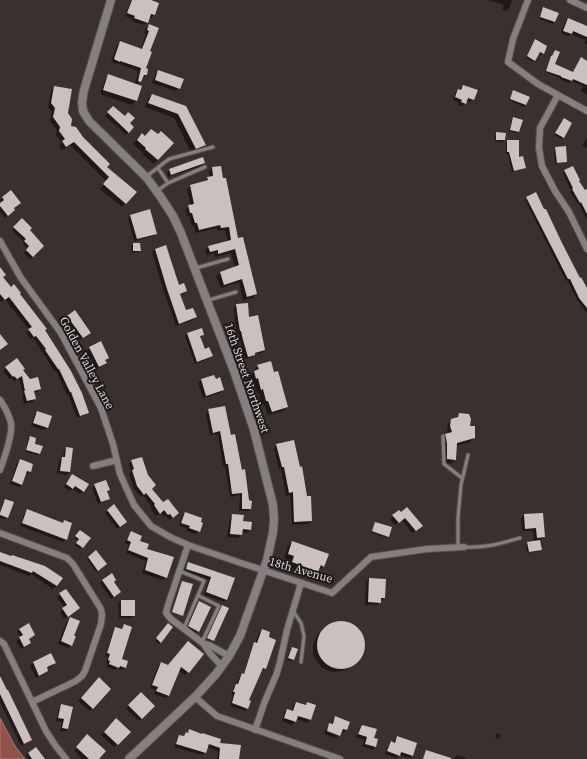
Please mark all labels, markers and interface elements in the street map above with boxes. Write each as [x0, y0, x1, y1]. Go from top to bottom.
street label: Golden Valley Lane [56, 314, 118, 412]
street label: 16th Street Northwest [221, 321, 273, 435]
street label: 18th Avenue [267, 553, 335, 587]

